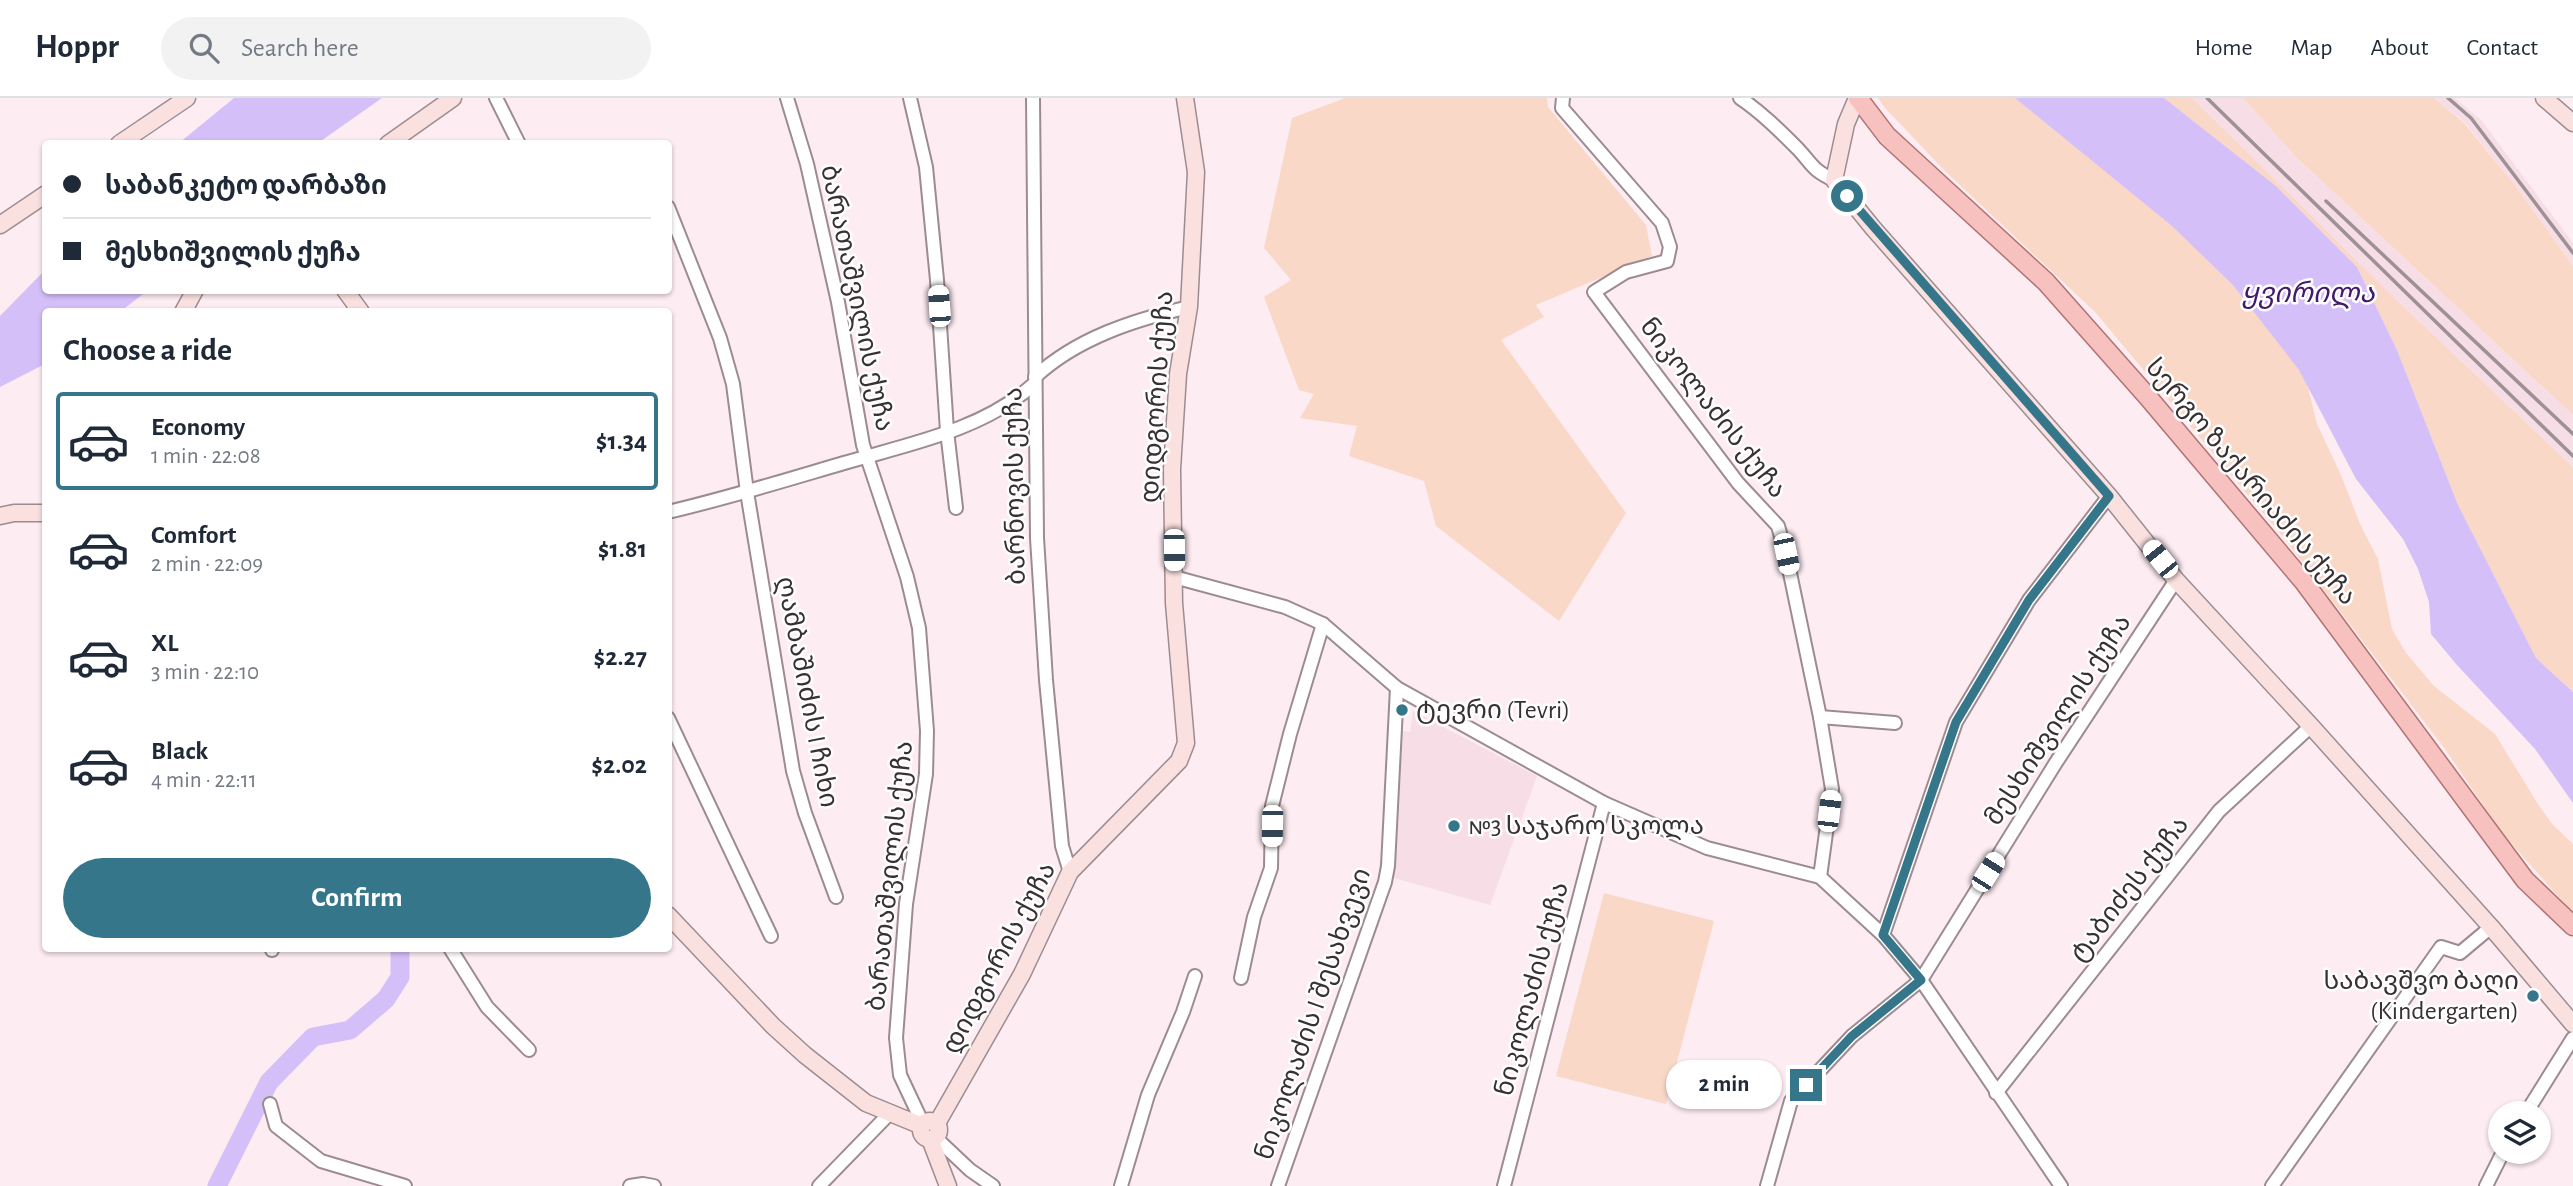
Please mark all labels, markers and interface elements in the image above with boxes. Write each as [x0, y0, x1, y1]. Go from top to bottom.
search box [161, 17, 651, 80]
icon: search [185, 29, 223, 67]
text: Hoppr [35, 31, 119, 64]
text: Search here [241, 35, 359, 61]
text: Home [2195, 36, 2253, 60]
text: Map [2291, 36, 2333, 60]
text: About [2371, 36, 2428, 60]
text: Contact [2466, 36, 2538, 60]
street label: ბარათაშვილის ქუჩა [814, 163, 898, 434]
text: საბანკეტო დარბაზი [105, 173, 387, 199]
route start [1831, 180, 1863, 212]
text: მესხიშვილის ქუჩა [105, 240, 361, 266]
water label: ყვირილა [2241, 280, 2375, 309]
car [928, 284, 951, 328]
street label: დიდგორის ქუჩა [1137, 290, 1179, 504]
street label: ნიკოლაძის ქუჩა [1633, 313, 1791, 504]
text: Choose a ride [63, 334, 232, 366]
street label: სერგო ზაქარიაძის ქუჩა [2140, 354, 2361, 611]
street label: ბარნოვის ქუჩა [1000, 387, 1031, 585]
icon: car [67, 410, 130, 473]
text: Economy [151, 414, 245, 440]
text: $1.34 [596, 428, 647, 454]
text: 1 min · 22:08 [151, 445, 261, 468]
icon: car [67, 518, 130, 581]
text: Comfort [151, 522, 236, 548]
car [1164, 529, 1185, 571]
car [1772, 531, 1801, 577]
text: $1.81 [598, 536, 647, 562]
car [2139, 536, 2182, 582]
text: 2 min · 22:09 [151, 553, 263, 576]
street label: ღამბაშიძის I ჩიხი [770, 574, 842, 810]
street label: მესხიშვილის ქუჩა [1980, 610, 2137, 831]
icon: car [67, 626, 130, 689]
text: XL [151, 630, 178, 656]
text: $2.27 [594, 644, 647, 670]
text: 3 min · 22:10 [151, 661, 259, 684]
place label: ტევრი (Tevri) [1416, 697, 1570, 724]
marker: ტევრი (Tevri) [1394, 702, 1410, 718]
icon: car [67, 734, 130, 797]
text: Black [151, 738, 208, 764]
street label: ბარათაშვილის ქუჩა [863, 740, 919, 1012]
text: $2.02 [591, 752, 647, 778]
text: 4 min · 22:11 [151, 769, 257, 792]
car [1817, 789, 1842, 833]
car [1262, 805, 1283, 847]
street label: ტაბიძეს ქუჩა [2065, 812, 2194, 967]
place label: №3 საჯარო სკოლა [1468, 813, 1704, 841]
marker: №3 საჯარო სკოლა [1446, 818, 1462, 834]
car [1968, 849, 2009, 895]
button: Confirm [63, 858, 651, 938]
street label: დიდგორის ქუჩა [938, 858, 1062, 1059]
street label: ნიკოლაძის I შესახვევი [1251, 865, 1377, 1164]
street label: ნიკოლაძის ქუჩა [1491, 879, 1575, 1099]
place label: საბავშვო ბაღი (Kindergarten) [2324, 968, 2519, 1024]
marker: საბავშვო ბაღი (Kindergarten) [2525, 988, 2541, 1004]
callout: 2 min [1666, 1060, 1782, 1110]
route end [1790, 1069, 1822, 1101]
text: 2 min [1698, 1073, 1750, 1096]
map controls [2488, 1101, 2551, 1164]
button: layers [2488, 1101, 2551, 1164]

